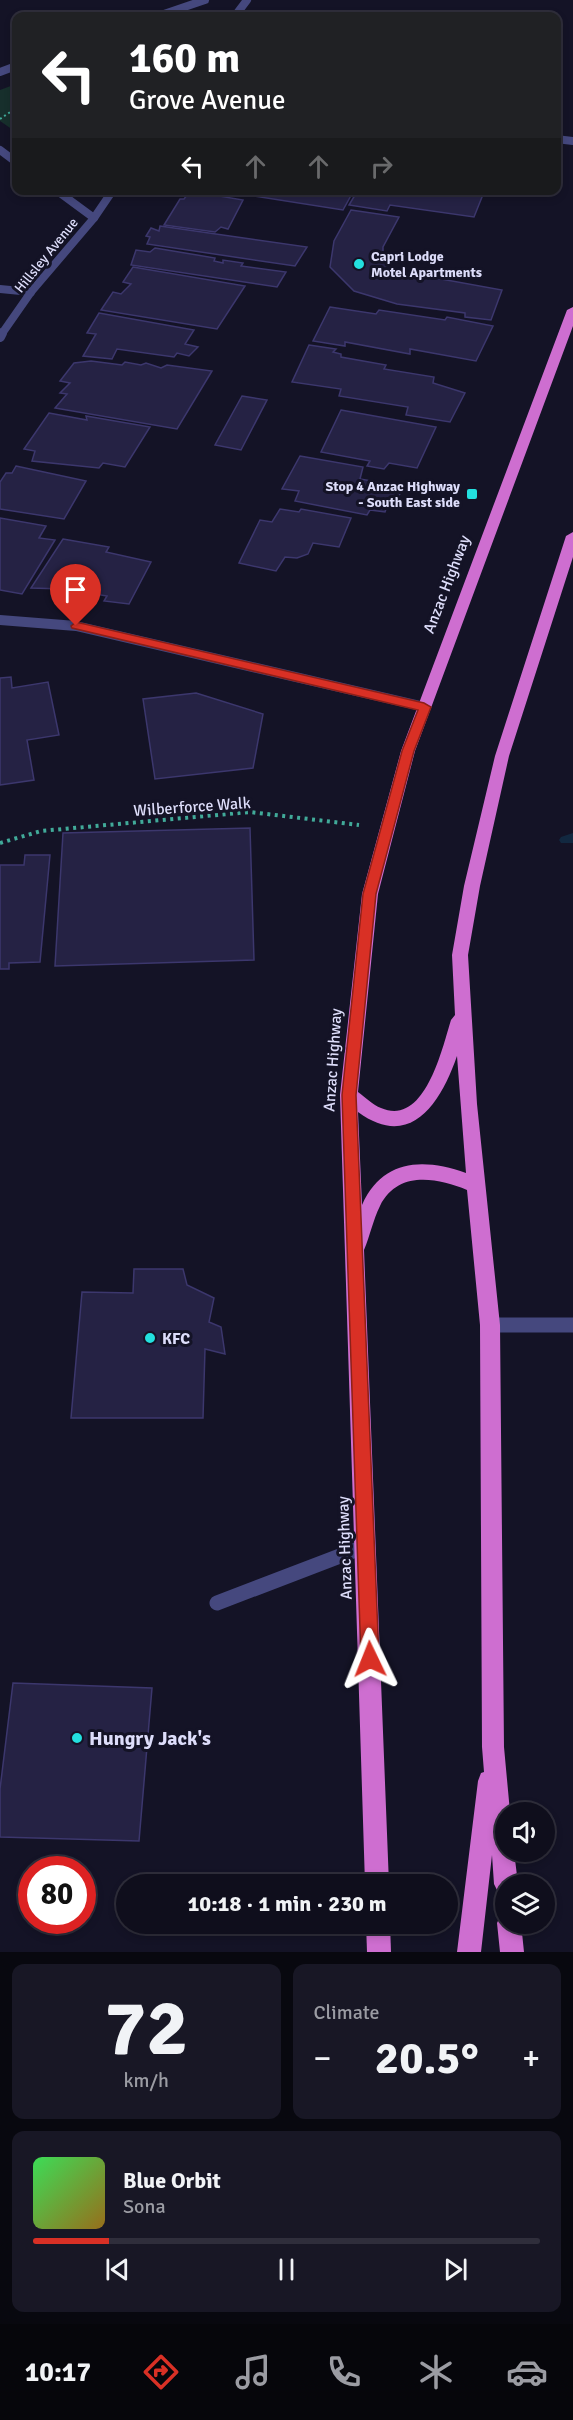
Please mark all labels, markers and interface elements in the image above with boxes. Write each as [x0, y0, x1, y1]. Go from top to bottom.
text: 160 m [129, 33, 240, 84]
icon: left [30, 36, 108, 114]
text: Grove Avenue [129, 84, 285, 117]
icon: left [176, 150, 209, 183]
icon: ahead [239, 150, 272, 183]
icon: ahead [302, 150, 335, 183]
icon: right [365, 150, 398, 183]
street label: Hillsley Avenue [11, 214, 82, 296]
place label: Capri Lodge Motel Apartments [371, 248, 482, 281]
marker: Capri Lodge Motel Apartments [352, 257, 366, 271]
place label: Stop 4 Anzac Highway - South East side [326, 478, 460, 511]
marker: Stop 4 Anzac Highway - South East side [465, 487, 479, 501]
street label: Anzac Highway [419, 532, 475, 636]
pin [50, 564, 101, 626]
icon: arrive [59, 573, 92, 606]
street label: Wilberforce Walk [133, 793, 251, 821]
street label: Anzac Highway [319, 1007, 347, 1112]
place label: KFC [162, 1329, 190, 1349]
marker: KFC [143, 1331, 157, 1345]
street label: Anzac Highway [333, 1495, 357, 1600]
position arrow [338, 1627, 402, 1691]
place label: Hungry Jack's [89, 1726, 211, 1751]
marker: Hungry Jack's [70, 1731, 84, 1745]
map controls [495, 1802, 555, 1934]
button: sound [495, 1802, 555, 1862]
speed limit sign: 80 [18, 1856, 96, 1934]
button: layers [495, 1874, 555, 1934]
text: 10:18 · 1 min · 230 m [187, 1890, 387, 1917]
text: 72 [104, 1981, 188, 2077]
text: Climate [314, 2000, 379, 2025]
text: 20.5° [375, 2031, 479, 2086]
text: − [314, 2038, 331, 2079]
text: + [522, 2038, 540, 2079]
text: km/h [124, 2068, 169, 2093]
text: Blue Orbit [123, 2167, 221, 2194]
text: Sona [123, 2194, 166, 2219]
icon: previous [101, 2253, 134, 2286]
icon: pause [270, 2253, 303, 2286]
icon: next [439, 2253, 472, 2286]
icon: directions [140, 2351, 182, 2393]
icon: music [232, 2351, 274, 2393]
icon: phone [323, 2351, 365, 2393]
icon: climate [415, 2351, 457, 2393]
icon: car [506, 2351, 548, 2393]
text: 10:17 [25, 2356, 91, 2389]

